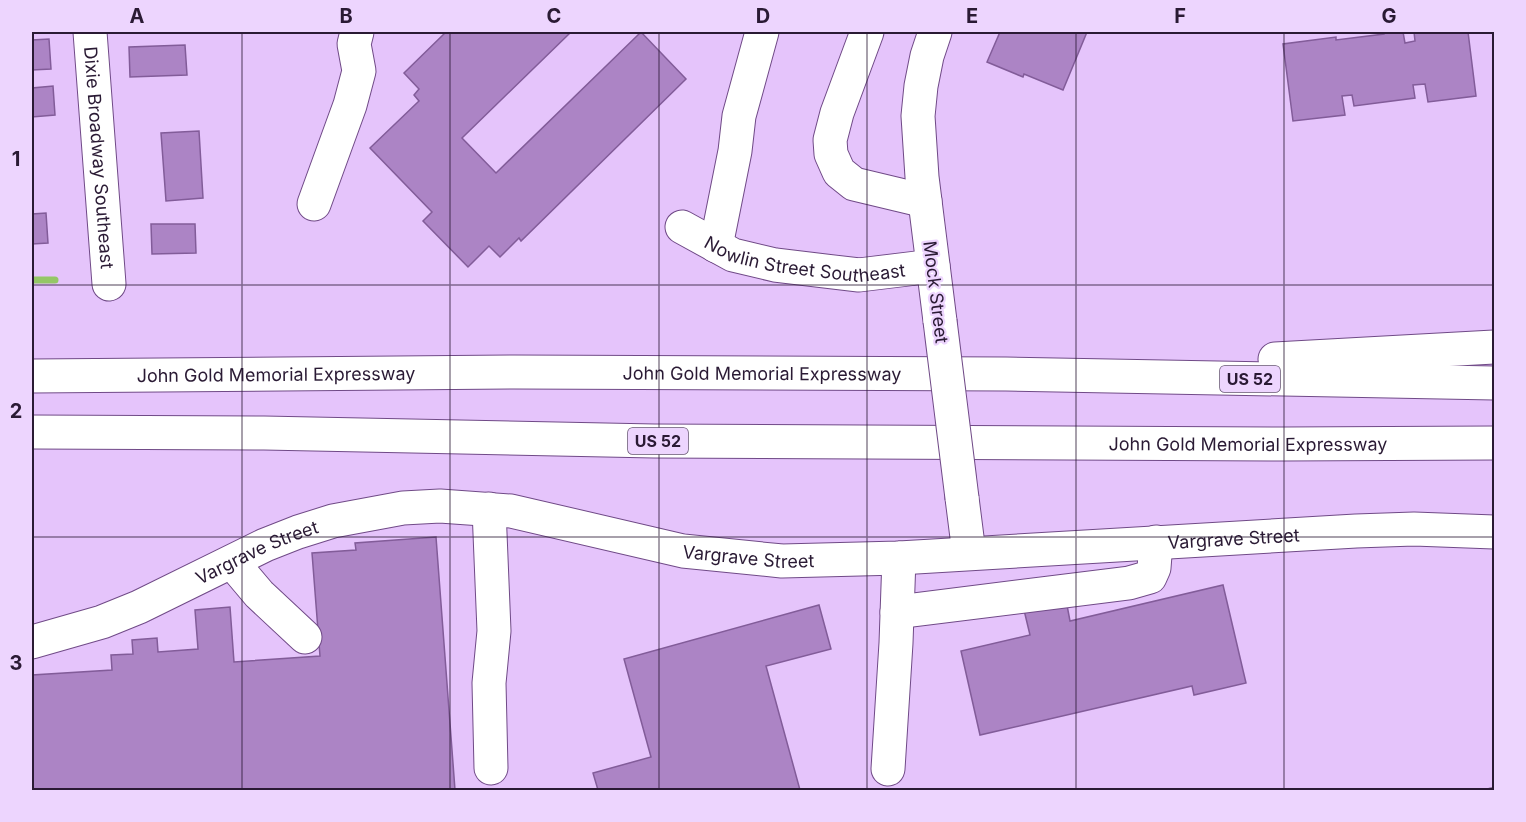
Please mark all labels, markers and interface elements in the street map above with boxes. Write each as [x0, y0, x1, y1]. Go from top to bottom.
text: A [130, 4, 145, 28]
text: B [339, 4, 353, 28]
text: C [547, 4, 561, 28]
text: D [756, 4, 770, 28]
text: E [966, 4, 978, 28]
text: F [1174, 4, 1186, 28]
text: G [1381, 4, 1397, 28]
street label: Dixie Broadway Southeast [81, 46, 118, 270]
text: 1 [12, 147, 20, 171]
street label: Nowlin Street Southeast [701, 231, 907, 285]
street label: Mock Street [919, 240, 953, 345]
street label: John Gold Memorial Expressway [136, 362, 415, 386]
street label: John Gold Memorial Expressway [623, 362, 901, 384]
road number: US 52 [1220, 366, 1280, 392]
text: 2 [10, 399, 22, 423]
road number: US 52 [628, 428, 688, 454]
street label: John Gold Memorial Expressway [1108, 433, 1387, 455]
street label: Vargrave Street [192, 516, 321, 588]
street label: Vargrave Street [1167, 524, 1300, 553]
street label: Vargrave Street [682, 541, 815, 572]
text: 3 [10, 651, 22, 675]

